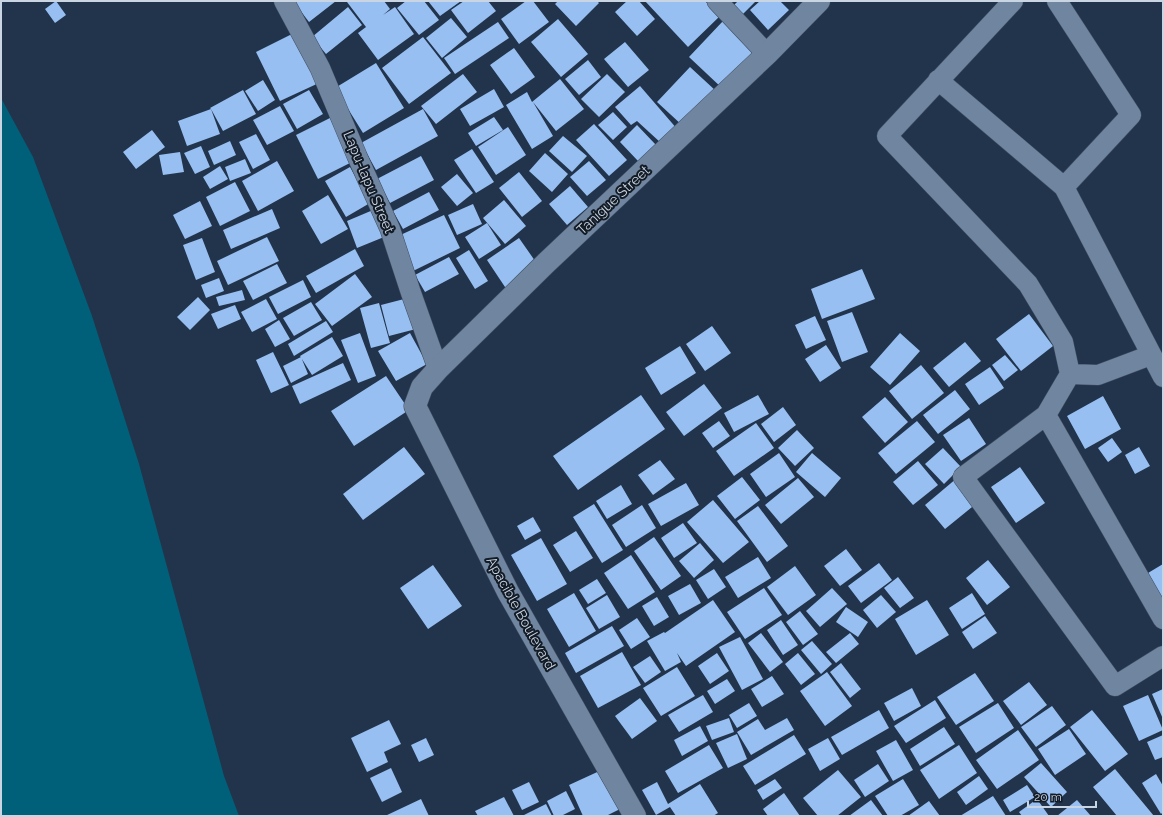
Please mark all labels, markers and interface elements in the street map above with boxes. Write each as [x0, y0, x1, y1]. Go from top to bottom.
street label: Lapu-lapu Street [340, 129, 398, 236]
street label: Tanigue Street [573, 162, 653, 238]
street label: Apacible Boulevard [483, 554, 559, 672]
scale bar [1028, 783, 1096, 809]
text: 20 m [1034, 790, 1062, 804]

